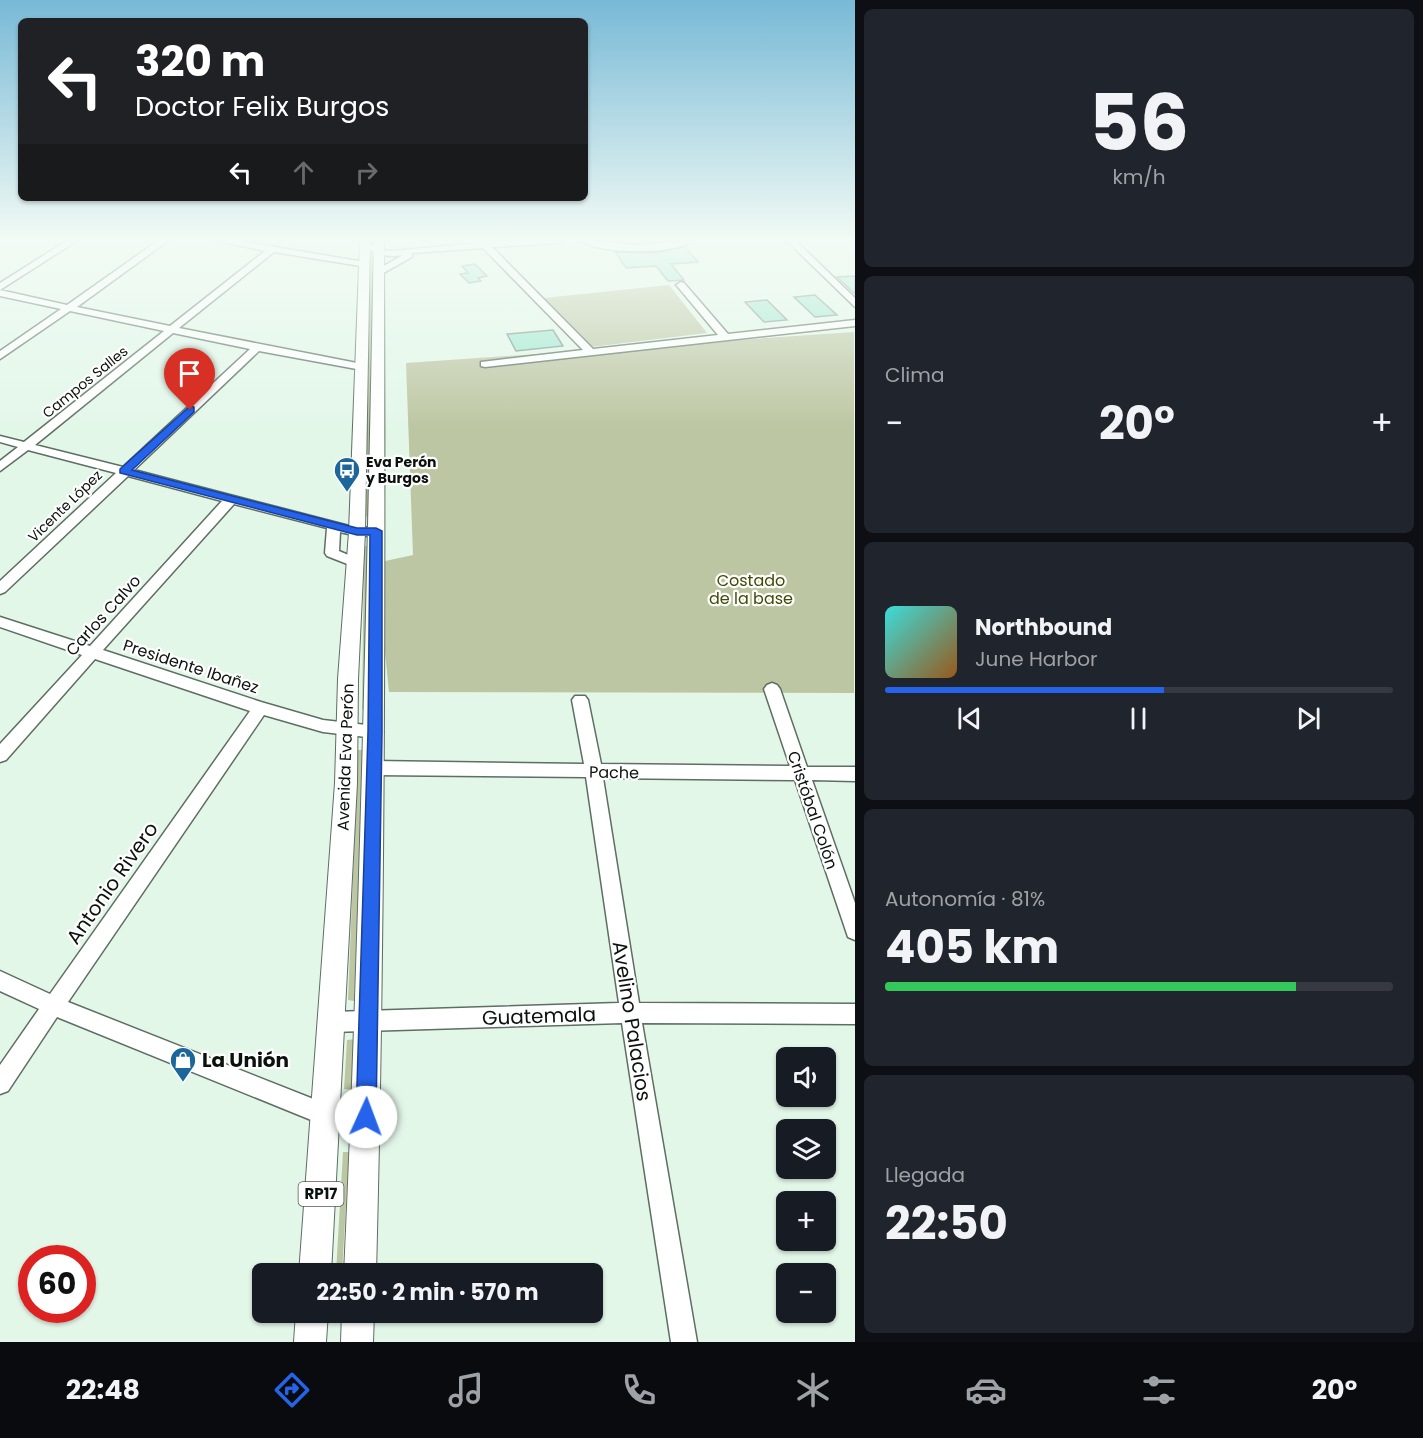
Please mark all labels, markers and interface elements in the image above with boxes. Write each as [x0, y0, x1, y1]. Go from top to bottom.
text: 320 m [135, 32, 265, 91]
icon: left [36, 42, 114, 120]
text: 56 [1089, 68, 1189, 177]
text: Doctor Felix Burgos [135, 88, 389, 125]
icon: left [224, 156, 257, 189]
icon: ahead [287, 156, 320, 189]
icon: right [350, 156, 383, 189]
text: km/h [1112, 163, 1166, 191]
street label: Campos Salles [38, 341, 132, 423]
pin [164, 348, 215, 410]
icon: arrive [173, 357, 206, 390]
text: Clima [885, 361, 944, 389]
text: 20° [1099, 392, 1175, 455]
text: − [885, 400, 903, 447]
text: + [1370, 400, 1393, 447]
place label: Eva Perón y Burgos [365, 452, 437, 488]
bus stop icon: Eva Perón y Burgos [332, 455, 362, 493]
street label: Vicente López [23, 465, 107, 547]
park label: Costado de la base [709, 569, 793, 610]
street label: Carlos Calvo [61, 570, 146, 661]
text: Northbound [975, 612, 1112, 643]
street label: Presidente Ibañez [120, 634, 262, 699]
text: June Harbor [975, 645, 1098, 673]
street label: Avenida Eva Perón [331, 683, 360, 831]
icon: previous [953, 702, 986, 735]
icon: pause [1122, 702, 1155, 735]
icon: next [1292, 702, 1325, 735]
street label: Cristóbal Colón [782, 748, 844, 872]
street label: Pache [589, 761, 639, 784]
street label: Antonio Rivero [59, 816, 165, 950]
text: Autonomía · 81% [885, 885, 1045, 913]
text: 405 km [885, 916, 1059, 979]
street label: Avelino Palacios [606, 939, 658, 1103]
street label: Guatemala [481, 1000, 597, 1032]
shop icon: La Unión [168, 1045, 198, 1083]
place label: La Unión [202, 1046, 289, 1074]
map controls [776, 1047, 836, 1323]
button: sound [776, 1047, 836, 1107]
position arrow [334, 1085, 398, 1149]
button: layers [776, 1119, 836, 1179]
text: Llegada [885, 1161, 965, 1189]
road number: RP17 [298, 1182, 344, 1206]
button: + [776, 1191, 836, 1251]
text: 22:50 [885, 1192, 1008, 1255]
speed limit sign: 60 [18, 1245, 96, 1323]
button: − [776, 1263, 836, 1323]
text: 22:50 · 2 min · 570 m [316, 1277, 539, 1308]
icon: directions [271, 1369, 313, 1411]
icon: music [445, 1369, 487, 1411]
icon: phone [618, 1369, 660, 1411]
icon: climate [792, 1369, 834, 1411]
icon: car [965, 1369, 1007, 1411]
icon: filters [1138, 1369, 1180, 1411]
text: 22:48 [66, 1371, 140, 1408]
text: 20° [1312, 1371, 1357, 1408]

